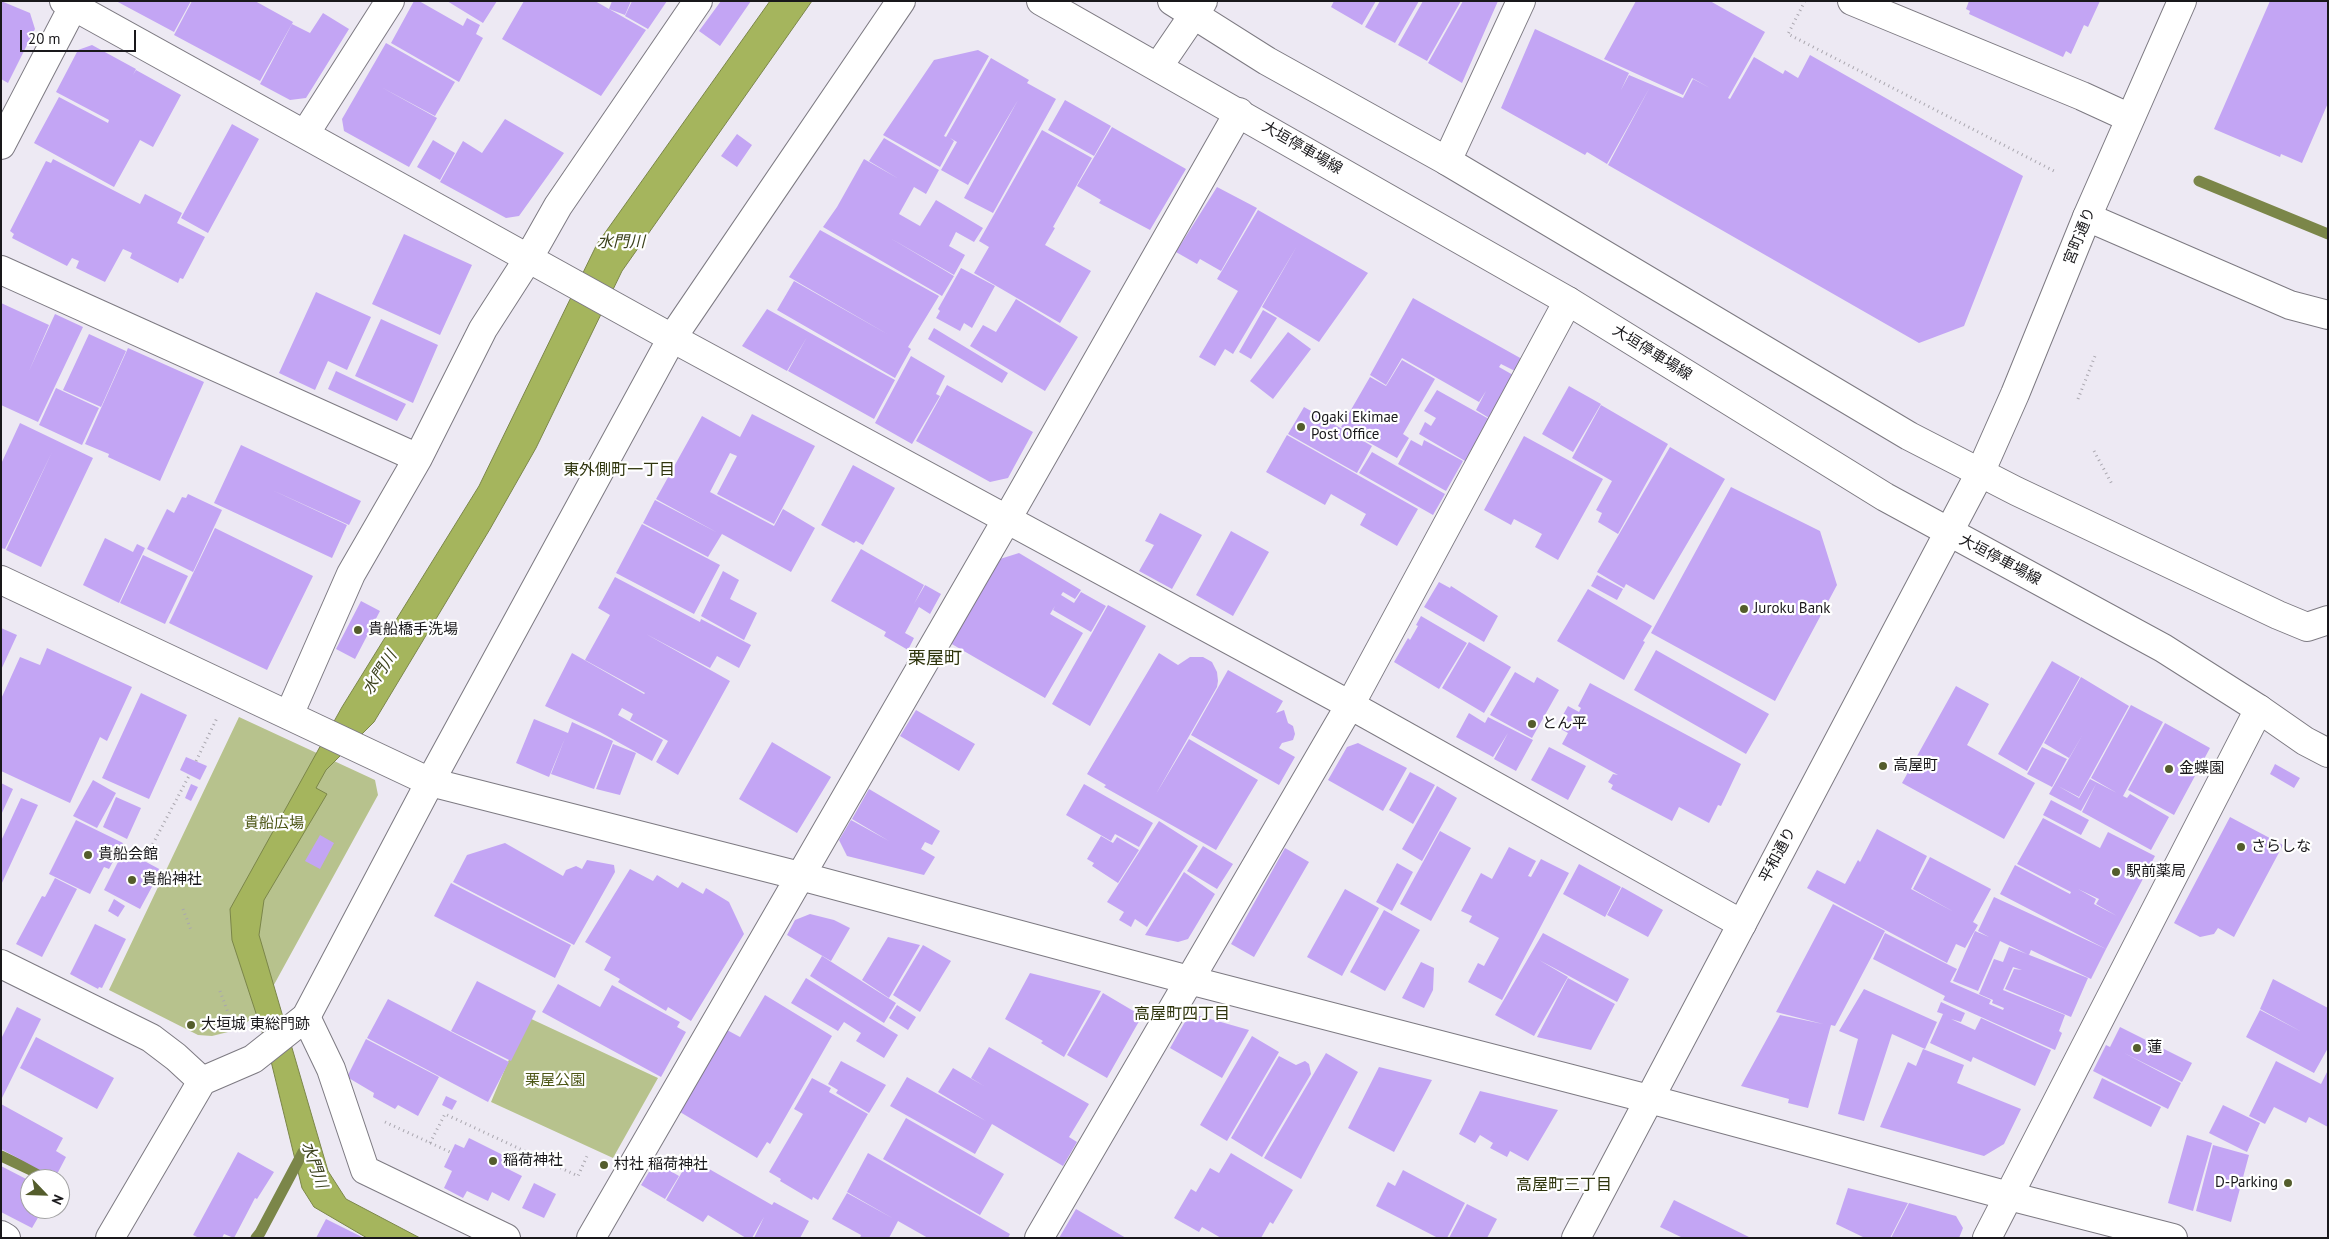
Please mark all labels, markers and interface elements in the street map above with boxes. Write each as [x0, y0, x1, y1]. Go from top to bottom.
scale bar [22, 20, 139, 52]
text: 20 m [28, 29, 61, 48]
street label: 大垣停車場線 [1259, 118, 1345, 178]
street label: 宮町通り [2060, 205, 2100, 267]
water label: 水門川 [597, 232, 645, 252]
street label: 大垣停車場線 [1609, 322, 1695, 384]
place label: Ogaki Ekimae Post Office [1311, 409, 1398, 444]
marker: Ogaki Ekimae Post Office [1295, 421, 1307, 433]
district label: 東外側町一丁目 [563, 460, 675, 480]
street label: 大垣停車場線 [1956, 531, 2044, 589]
place label: Juroku Bank [1754, 600, 1830, 618]
marker: Juroku Bank [1738, 603, 1750, 615]
place label: 貴船橋手洗場 [368, 621, 458, 639]
marker: 貴船橋手洗場 [352, 624, 364, 636]
water label: 水門川 [359, 648, 401, 698]
district label: 栗屋町 [908, 648, 962, 670]
place label: とん平 [1542, 715, 1587, 733]
marker: とん平 [1526, 718, 1538, 730]
place label: 高屋町 [1893, 757, 1938, 775]
marker: 高屋町 [1877, 760, 1889, 772]
place label: 金蝶園 [2179, 760, 2224, 778]
marker: 金蝶園 [2163, 763, 2175, 775]
park label: 貴船広場 [244, 815, 304, 833]
street label: 平和通り [1756, 824, 1800, 886]
place label: さらしな [2251, 838, 2311, 856]
marker: さらしな [2235, 841, 2247, 853]
place label: 貴船会館 [98, 846, 158, 864]
marker: 貴船会館 [82, 849, 94, 861]
place label: 駅前薬局 [2126, 863, 2186, 881]
marker: 駅前薬局 [2110, 866, 2122, 878]
place label: 貴船神社 [142, 871, 202, 889]
marker: 貴船神社 [126, 874, 138, 886]
district label: 高屋町四丁目 [1134, 1004, 1230, 1024]
place label: 大垣城 東総門跡 [201, 1016, 310, 1034]
marker: 大垣城 東総門跡 [185, 1019, 197, 1031]
place label: 蓮 [2147, 1039, 2162, 1057]
marker: 蓮 [2131, 1042, 2143, 1054]
park label: 栗屋公園 [525, 1072, 585, 1090]
water label: 水門川 [297, 1139, 331, 1191]
place label: 稲荷神社 [503, 1152, 563, 1170]
marker: 稲荷神社 [487, 1155, 499, 1167]
place label: 村社 稲荷神社 [614, 1156, 708, 1174]
marker: 村社 稲荷神社 [598, 1159, 610, 1171]
north arrow [20, 1169, 70, 1219]
place label: D-Parking [2215, 1174, 2278, 1192]
district label: 高屋町三丁目 [1516, 1175, 1612, 1195]
marker: D-Parking [2282, 1177, 2294, 1189]
text: N [48, 1192, 68, 1208]

